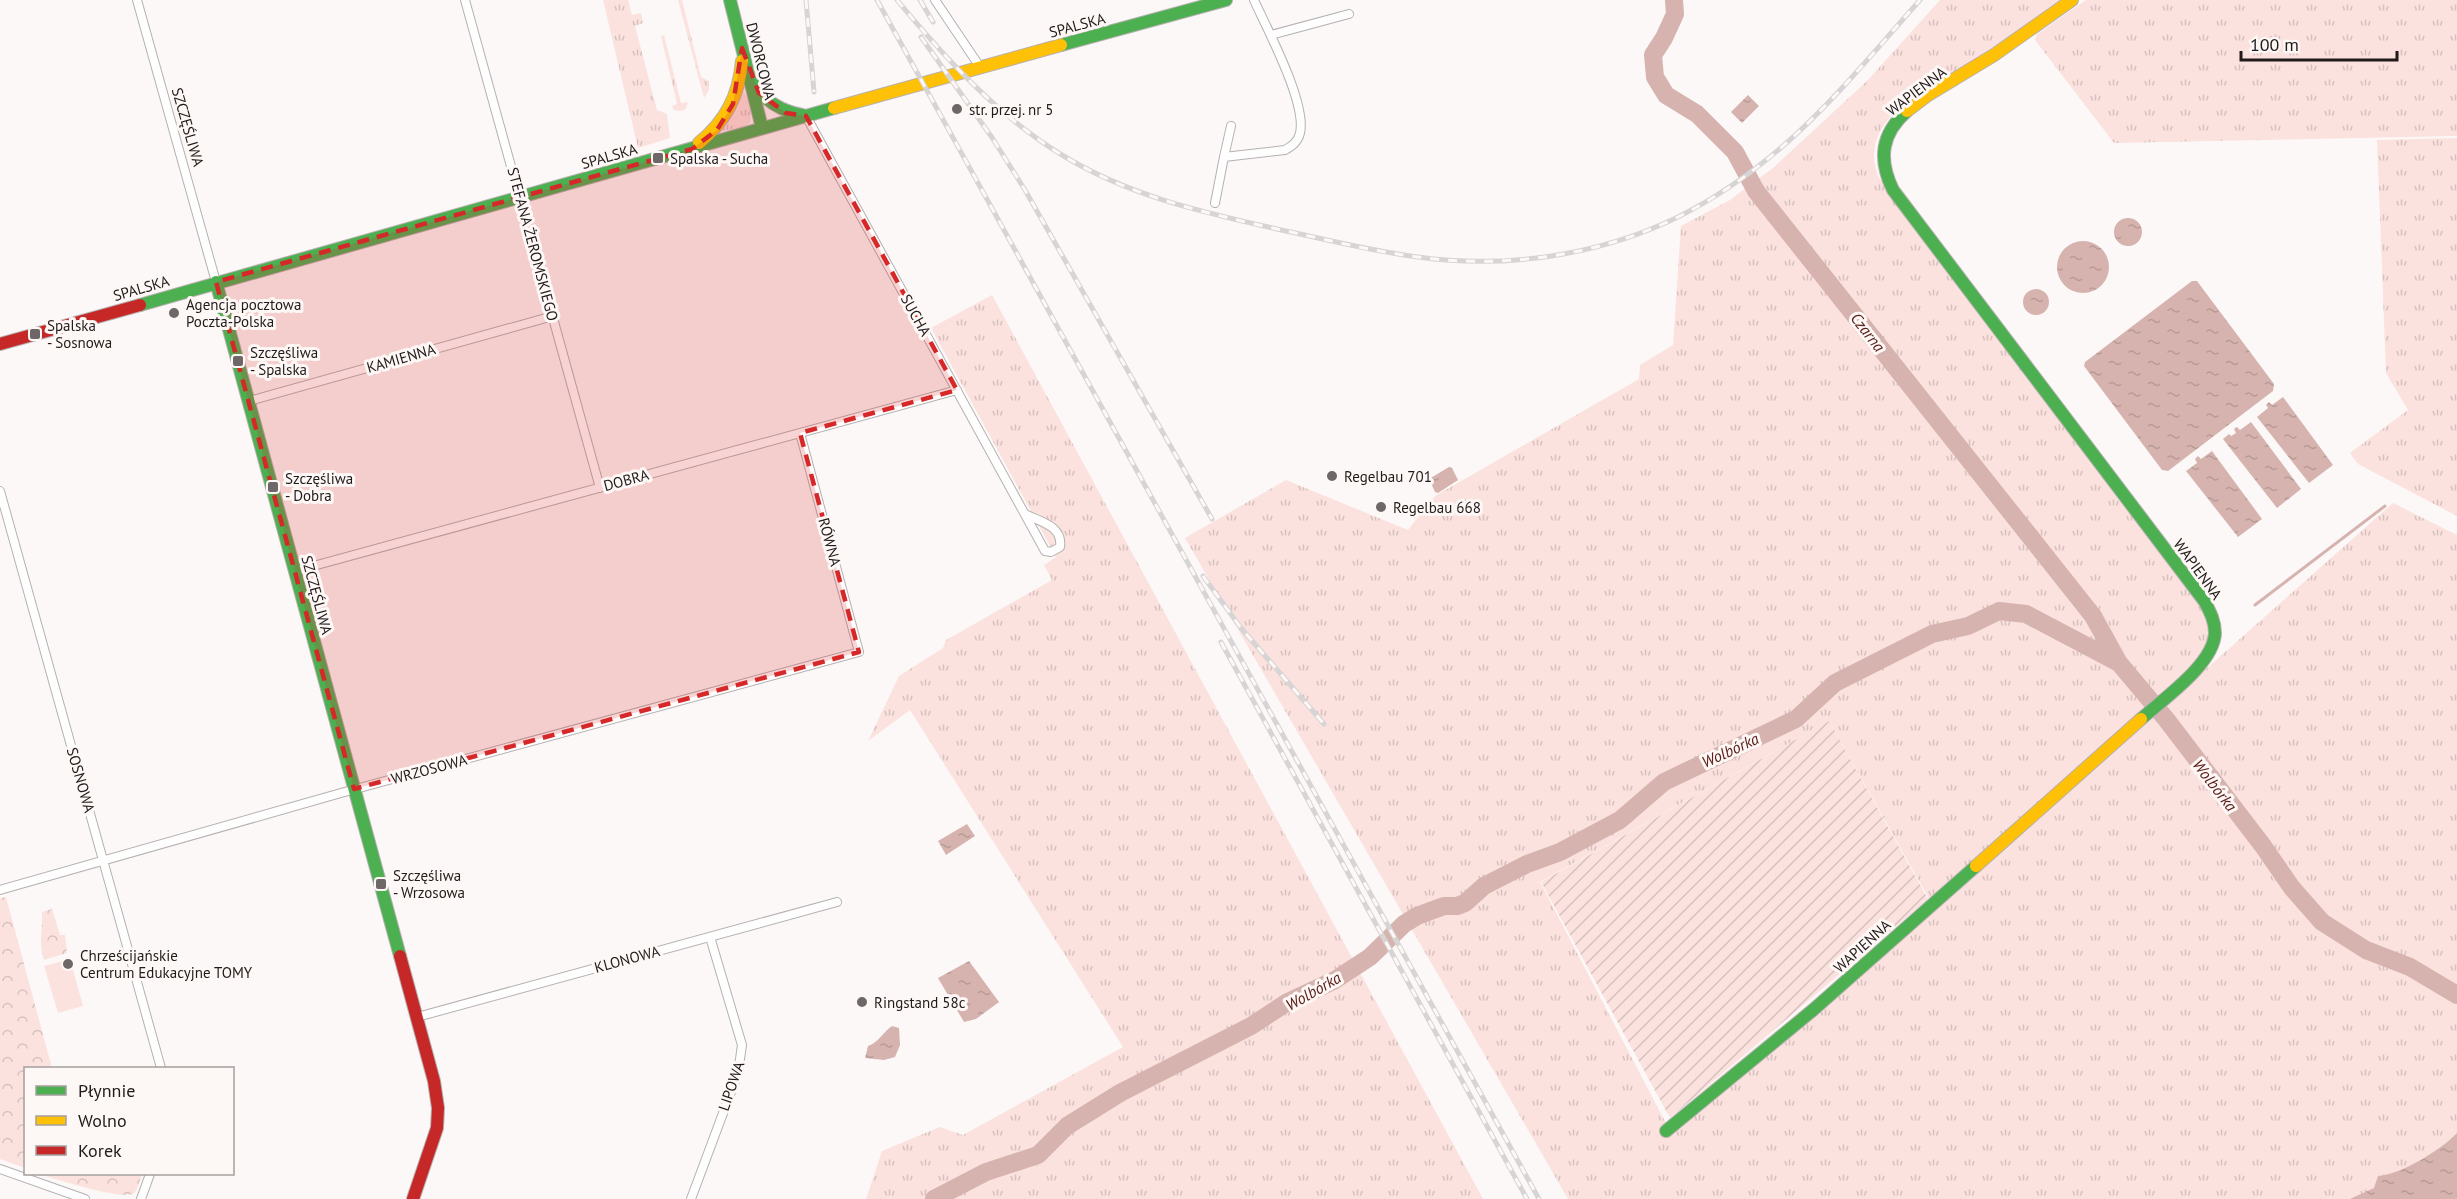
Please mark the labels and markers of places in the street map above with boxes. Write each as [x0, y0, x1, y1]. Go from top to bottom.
place label: str. przej. nr 5 [969, 100, 1053, 119]
marker: str. przej. nr 5 [950, 102, 964, 116]
place label: Spalska - Sucha [670, 149, 768, 168]
marker: Spalska - Sucha [651, 151, 665, 165]
place label: Agencja pocztowa Poczta-Polska [186, 295, 301, 331]
marker: Agencja pocztowa Poczta-Polska [167, 306, 181, 320]
place label: Spalska - Sosnowa [47, 316, 112, 352]
marker: Spalska - Sosnowa [28, 327, 42, 341]
place label: Szczęśliwa - Spalska [250, 343, 318, 379]
marker: Szczęśliwa - Spalska [231, 354, 245, 368]
place label: Regelbau 701 [1344, 467, 1432, 486]
place label: Szczęśliwa - Dobra [285, 469, 353, 505]
marker: Regelbau 701 [1325, 469, 1339, 483]
marker: Szczęśliwa - Dobra [266, 480, 280, 494]
place label: Regelbau 668 [1393, 498, 1481, 517]
marker: Regelbau 668 [1374, 500, 1388, 514]
place label: Szczęśliwa - Wrzosowa [393, 866, 465, 902]
marker: Szczęśliwa - Wrzosowa [374, 877, 388, 891]
place label: Chrześcijańskie Centrum Edukacyjne TOMY [80, 946, 253, 982]
marker: Chrześcijańskie Centrum Edukacyjne TOMY [61, 957, 75, 971]
place label: Ringstand 58c [874, 993, 966, 1012]
marker: Ringstand 58c [855, 995, 869, 1009]

